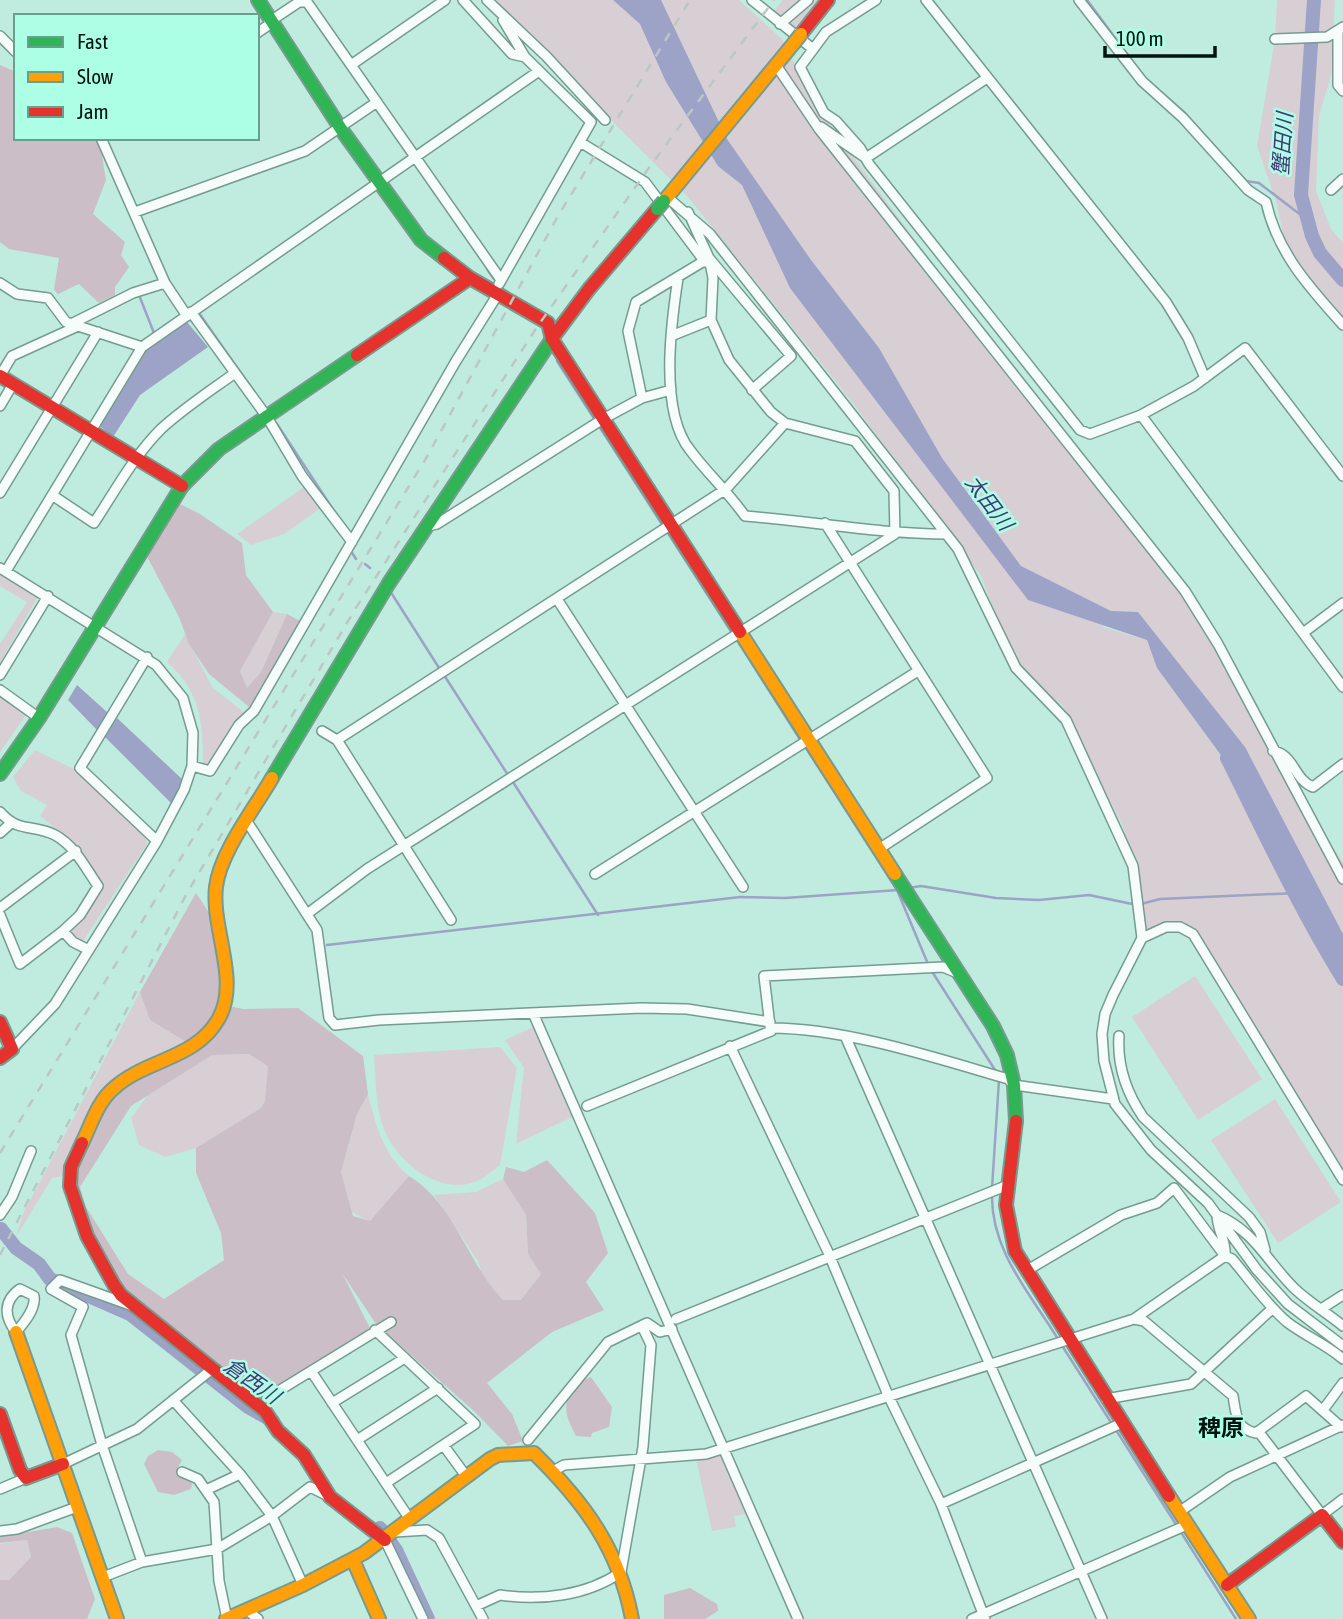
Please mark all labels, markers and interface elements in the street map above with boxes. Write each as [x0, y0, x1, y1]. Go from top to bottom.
legend [14, 14, 259, 140]
scale bar [1105, 14, 1215, 58]
text: 100 m [1116, 26, 1164, 50]
text: Fast [77, 29, 108, 53]
text: Slow [77, 64, 114, 88]
text: Jam [77, 99, 109, 123]
water label: 蟹田川 [1268, 110, 1296, 176]
water label: 太田川 [961, 470, 1020, 536]
water label: 倉西川 [220, 1352, 287, 1409]
district label: 稗原 [1198, 1415, 1244, 1441]

